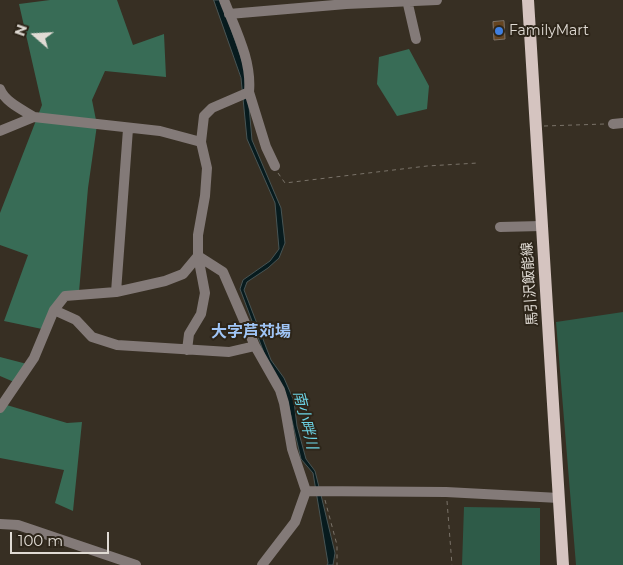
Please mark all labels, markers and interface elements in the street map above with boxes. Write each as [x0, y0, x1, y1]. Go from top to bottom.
north arrow [10, 10, 60, 60]
text: N [10, 22, 31, 38]
place label: FamilyMart [509, 23, 589, 39]
marker: FamilyMart [493, 25, 505, 37]
street label: 馬引沢飯能線 [519, 242, 541, 326]
district label: 大字芦苅場 [211, 322, 291, 342]
water label: 南小畔川 [289, 389, 321, 451]
scale bar [12, 522, 111, 554]
text: 100 m [18, 531, 63, 550]

